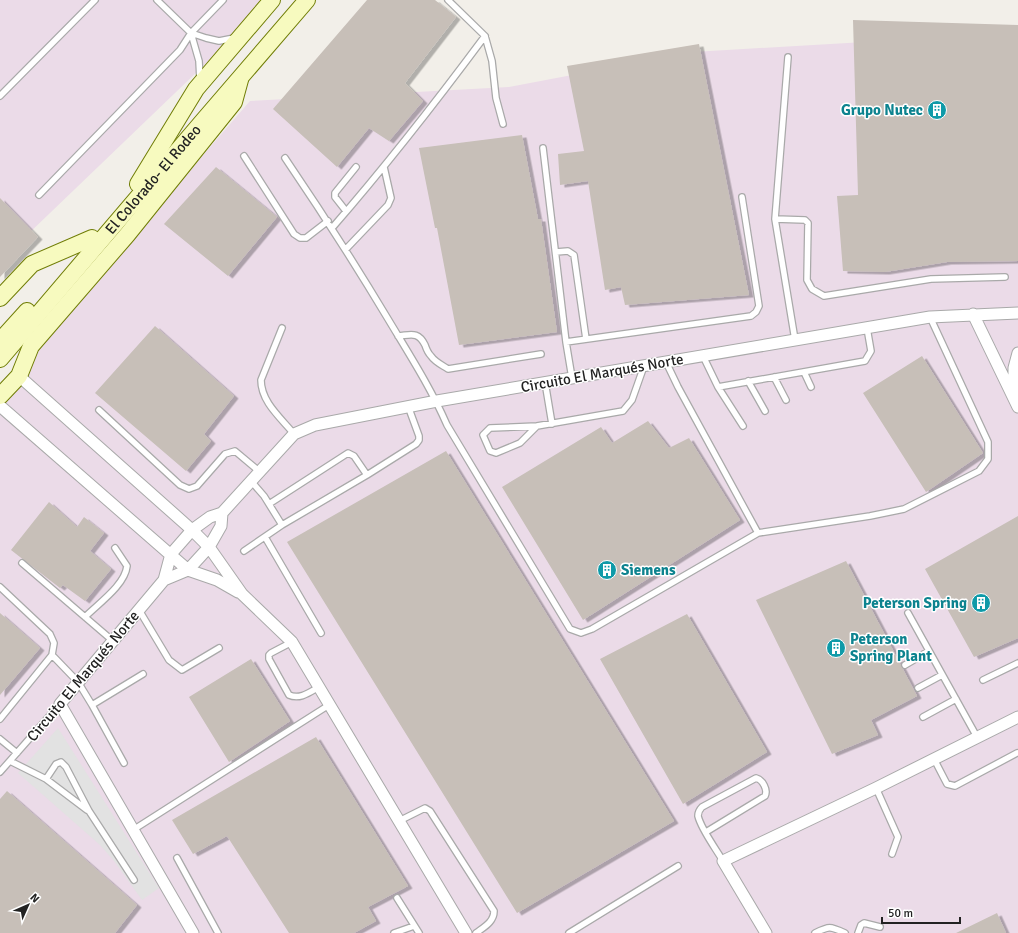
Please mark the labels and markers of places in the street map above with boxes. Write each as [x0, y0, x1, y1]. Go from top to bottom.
building icon: Grupo Nutec [926, 99, 948, 121]
place label: Grupo Nutec [841, 101, 923, 119]
building icon: Siemens [596, 559, 618, 581]
place label: Siemens [621, 561, 676, 579]
building icon: Peterson Spring [970, 592, 992, 614]
place label: Peterson Spring [863, 594, 967, 612]
place label: Peterson Spring Plant [850, 630, 932, 665]
building icon: Peterson Spring Plant [825, 637, 847, 659]

